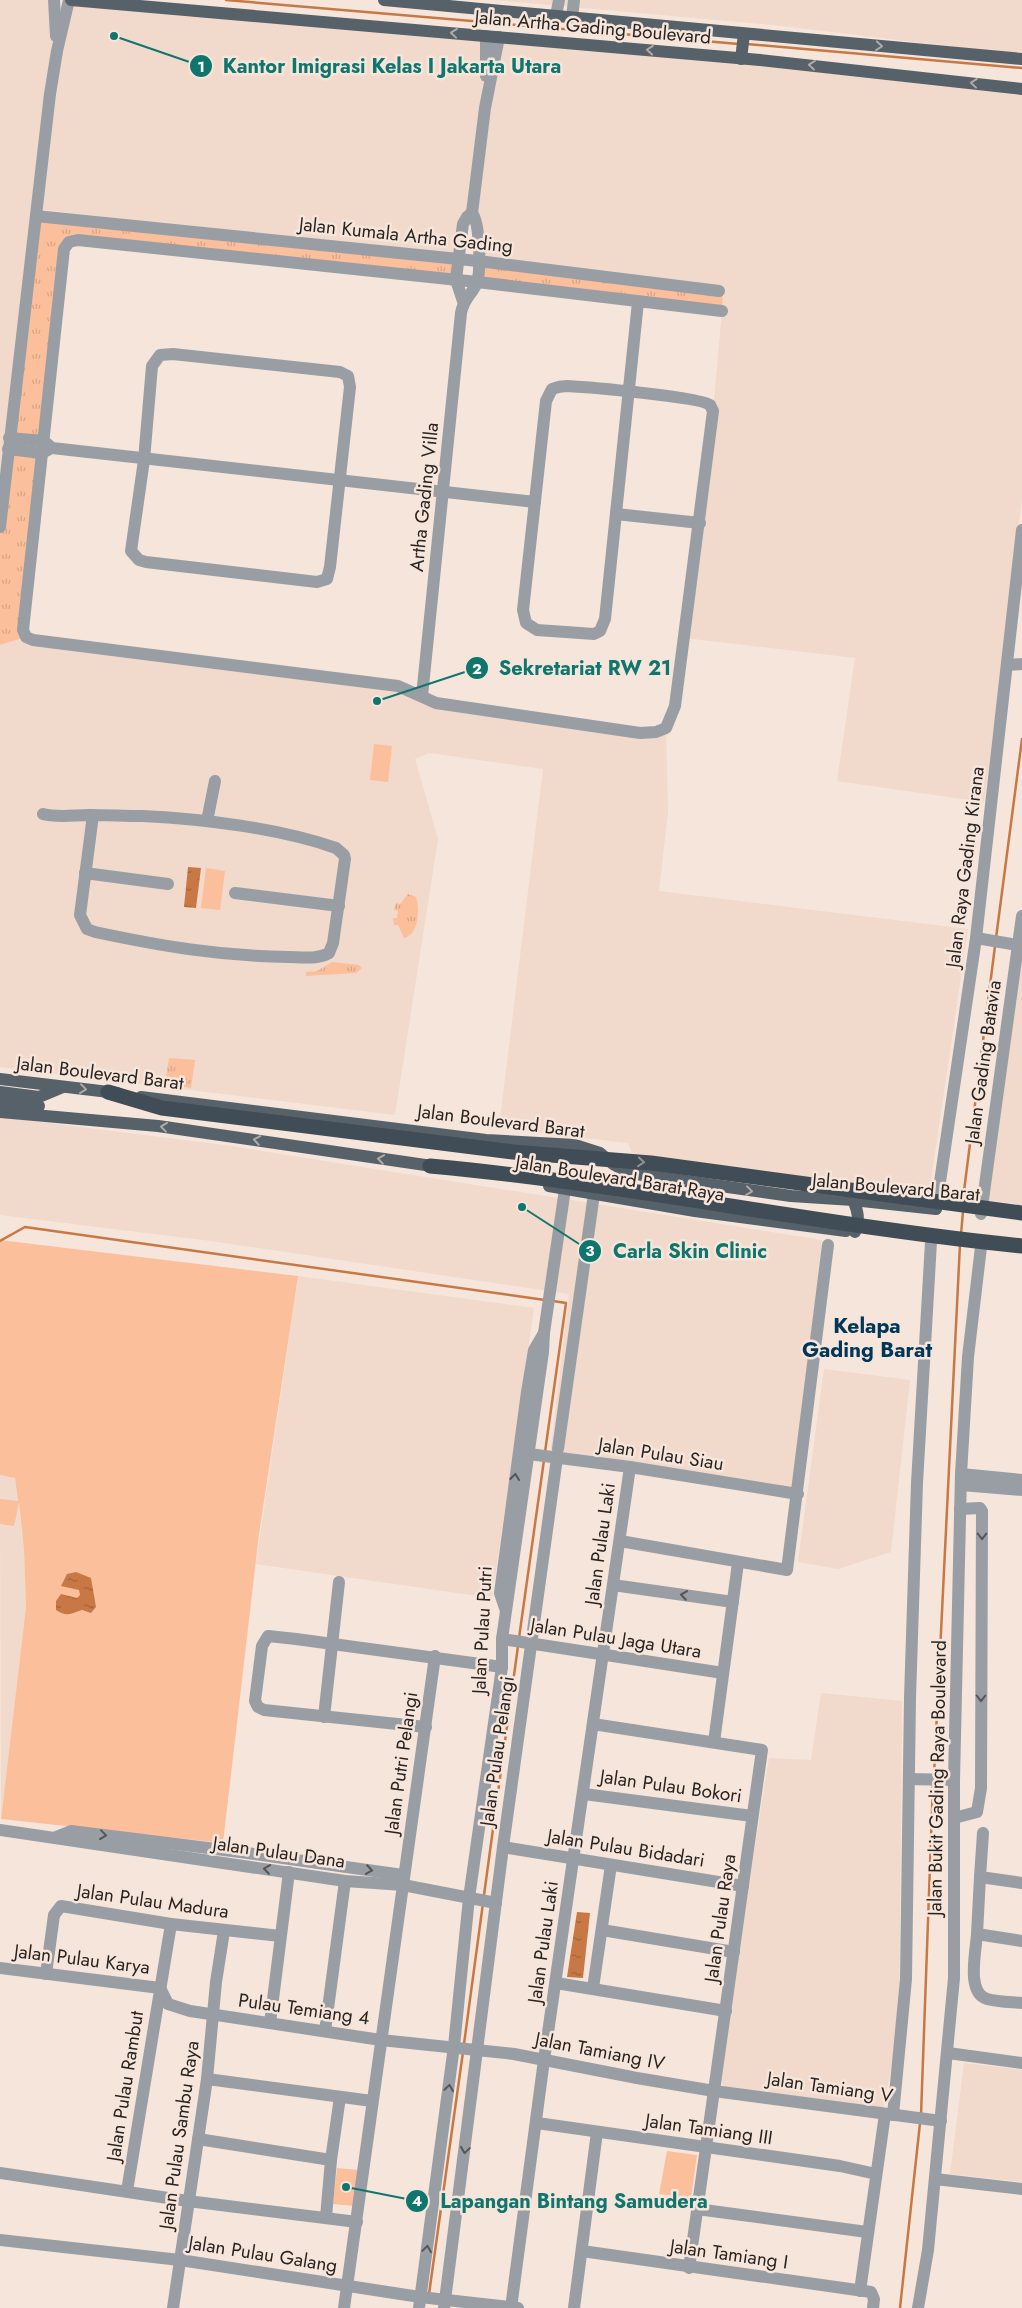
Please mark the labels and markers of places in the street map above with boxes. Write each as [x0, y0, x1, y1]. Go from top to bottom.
callout: Kantor Imigrasi Kelas I Jakarta Utara [188, 49, 572, 84]
callout: Sekretariat RW 21 [464, 651, 682, 686]
callout: Carla Skin Clinic [578, 1233, 777, 1268]
callout: Lapangan Bintang Samudera [405, 2183, 717, 2218]

